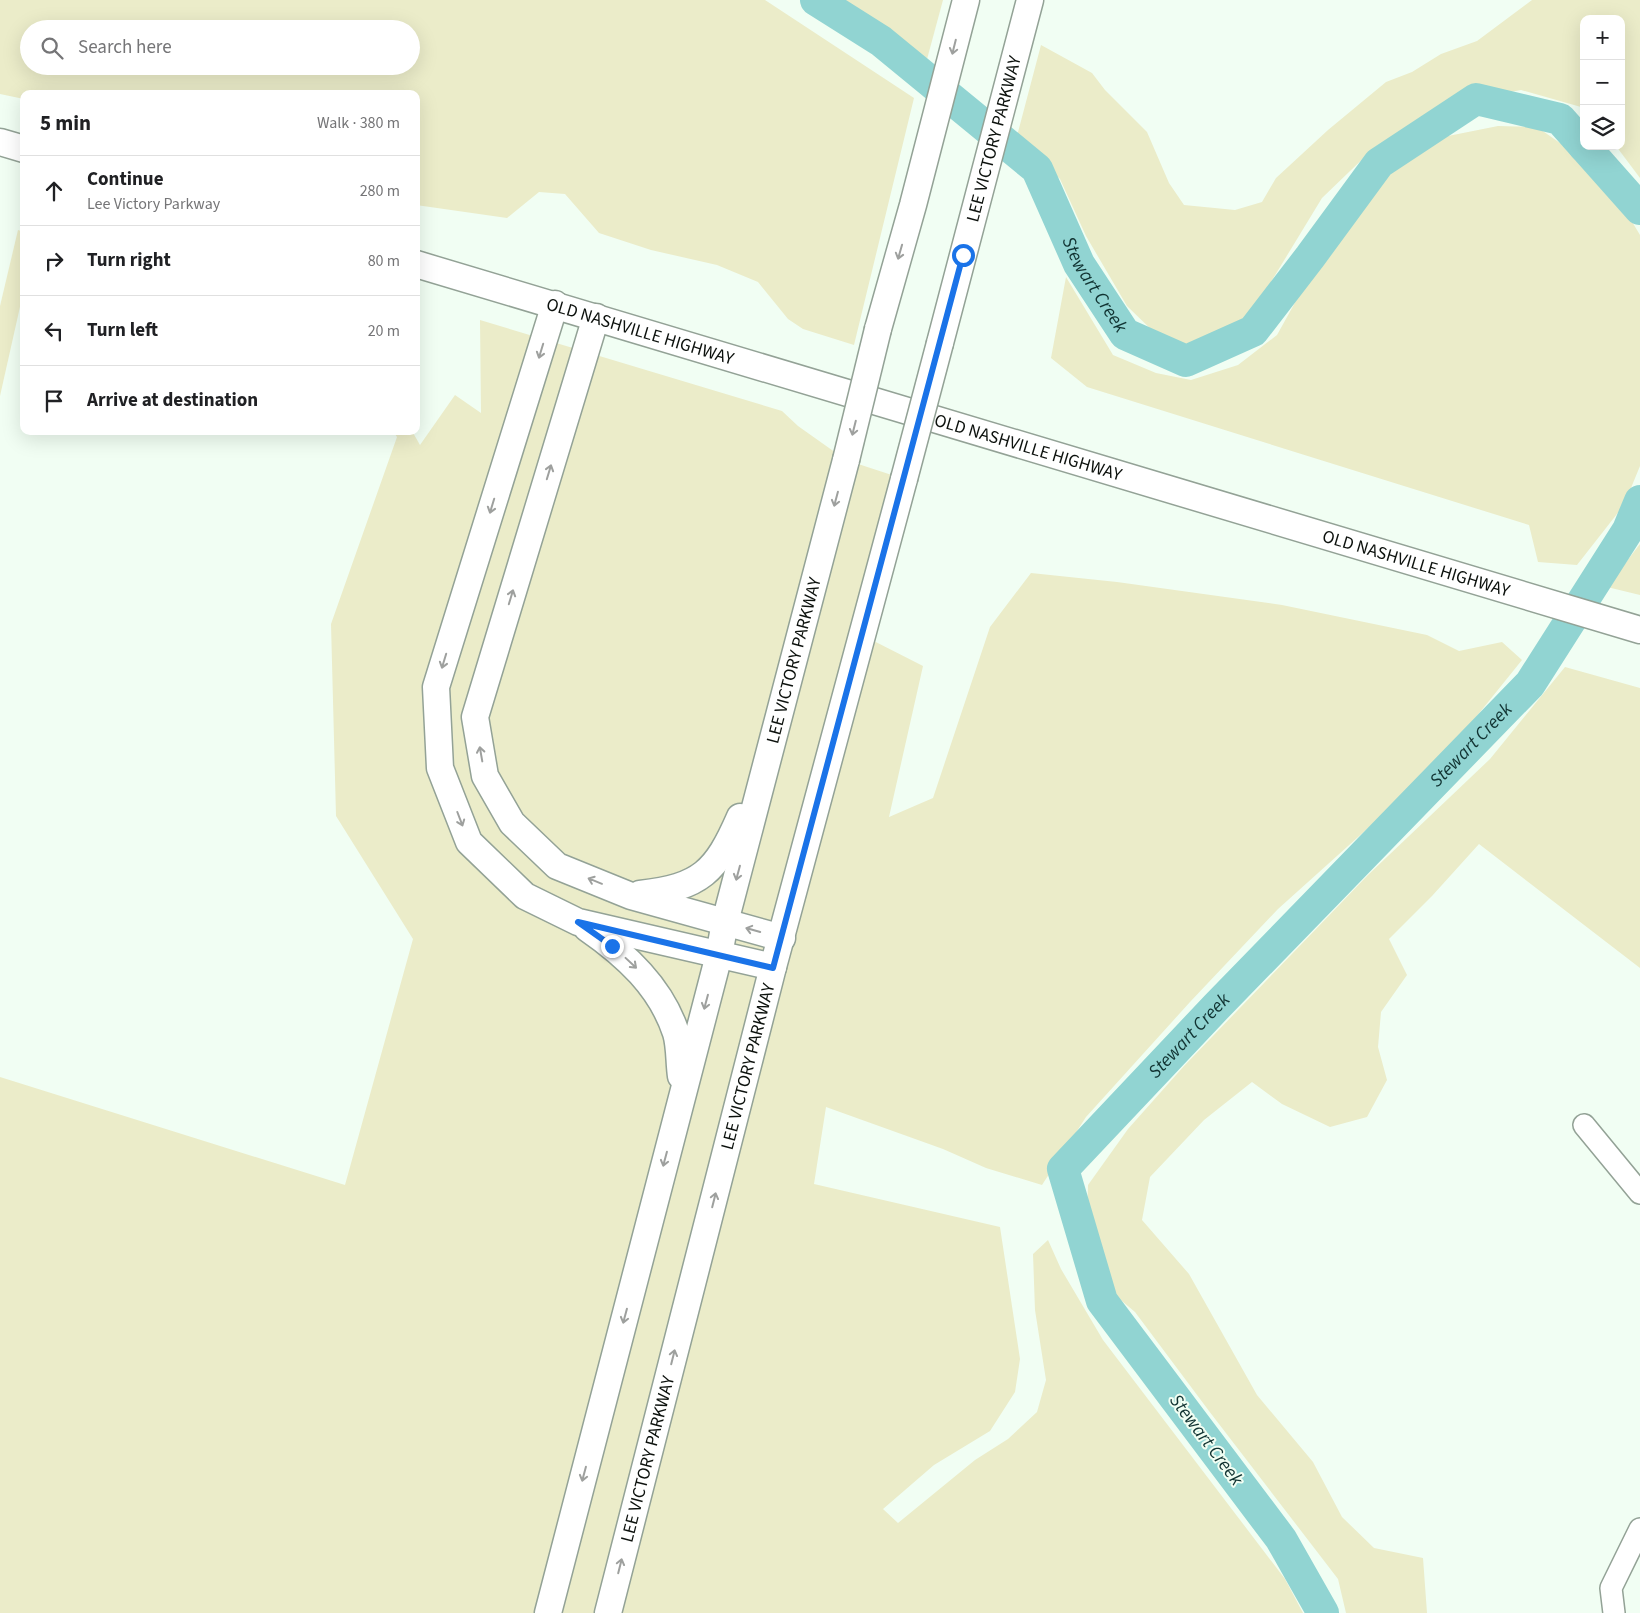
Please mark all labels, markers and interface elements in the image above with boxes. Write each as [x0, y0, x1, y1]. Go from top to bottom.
map controls [1580, 15, 1625, 150]
button: + [1580, 15, 1625, 60]
search box [20, 20, 420, 75]
icon: search [38, 34, 66, 62]
text: Search here [78, 34, 172, 61]
one-way arrow [949, 39, 958, 55]
street label: LEE VICTORY PARKWAY [960, 53, 1027, 225]
button: − [1580, 60, 1625, 105]
button: layers [1580, 105, 1625, 150]
text: 5 min [40, 108, 91, 138]
text: Walk · 380 m [317, 112, 400, 134]
text: Continue [87, 166, 164, 193]
icon: ahead [40, 177, 68, 205]
text: 280 m [360, 180, 400, 202]
text: Lee Victory Parkway [87, 193, 220, 215]
water label: Stewart Creek [1055, 232, 1135, 339]
one-way arrow [895, 244, 905, 260]
route start [952, 244, 975, 267]
icon: right [40, 247, 68, 275]
text: Turn right [87, 247, 171, 274]
text: 80 m [368, 250, 400, 272]
street label: OLD NASHVILLE HIGHWAY [543, 291, 737, 371]
icon: left [40, 317, 68, 345]
text: Turn left [87, 317, 158, 344]
text: 20 m [368, 320, 400, 342]
one-way arrow [535, 343, 545, 359]
icon: arrive [40, 387, 68, 415]
text: Arrive at destination [87, 387, 258, 414]
street label: OLD NASHVILLE HIGHWAY [931, 407, 1125, 487]
one-way arrow [849, 419, 858, 435]
one-way arrow [544, 465, 554, 481]
one-way arrow [831, 491, 840, 507]
one-way arrow [487, 498, 497, 514]
street label: OLD NASHVILLE HIGHWAY [1320, 523, 1513, 603]
street label: LEE VICTORY PARKWAY [760, 574, 827, 746]
one-way arrow [507, 590, 517, 606]
one-way arrow [438, 653, 448, 669]
water label: Stewart Creek [1423, 696, 1519, 793]
one-way arrow [476, 746, 486, 762]
one-way arrow [455, 811, 465, 826]
one-way arrow [733, 865, 742, 881]
one-way arrow [588, 876, 603, 885]
one-way arrow [746, 925, 762, 935]
route end [601, 935, 624, 958]
one-way arrow [624, 957, 637, 969]
street label: LEE VICTORY PARKWAY [714, 980, 781, 1152]
water label: Stewart Creek [1142, 986, 1237, 1084]
one-way arrow [701, 993, 711, 1009]
one-way arrow [660, 1151, 669, 1167]
one-way arrow [709, 1193, 719, 1209]
one-way arrow [619, 1308, 629, 1324]
one-way arrow [669, 1350, 678, 1366]
street label: LEE VICTORY PARKWAY [614, 1373, 681, 1545]
water label: Stewart Creek [1163, 1389, 1250, 1492]
one-way arrow [579, 1465, 588, 1481]
one-way arrow [616, 1558, 625, 1574]

